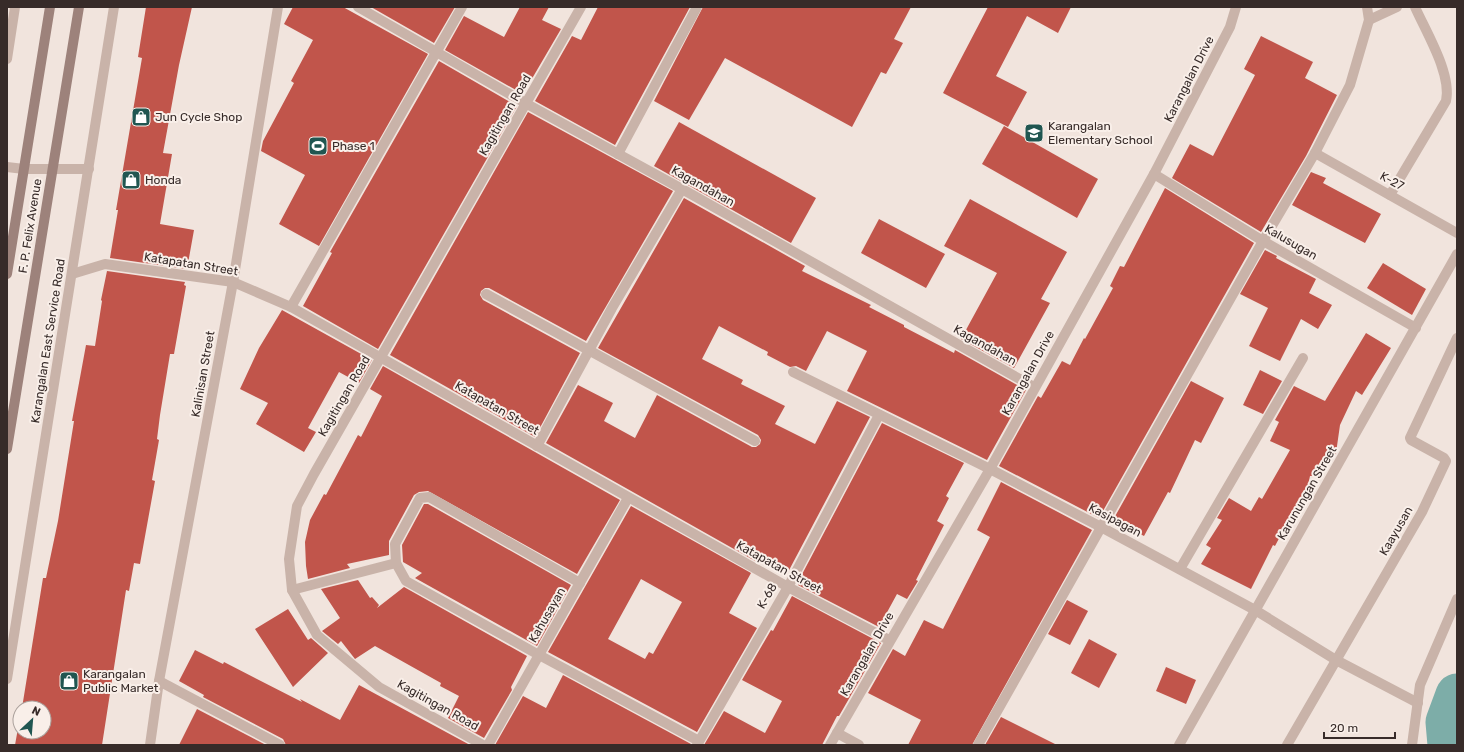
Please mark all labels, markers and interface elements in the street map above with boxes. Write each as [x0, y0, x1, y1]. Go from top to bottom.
street label: Karangalan Drive [1161, 33, 1217, 124]
street label: Kagitingan Road [476, 72, 534, 158]
shop icon: Jun Cycle Shop [130, 106, 152, 128]
place label: Jun Cycle Shop [155, 110, 242, 124]
place label: Karangalan Elementary School [1048, 119, 1153, 147]
school or university icon: Karangalan Elementary School [1023, 122, 1045, 144]
sports icon: Phase 1 [307, 135, 329, 157]
place label: Phase 1 [332, 139, 375, 153]
street label: Kagandahan [669, 163, 737, 209]
shop icon: Honda [120, 169, 142, 191]
street label: K-27 [1378, 169, 1406, 193]
place label: Honda [145, 173, 182, 187]
street label: F. P. Felix Avenue [16, 177, 44, 274]
street label: Kalusugan [1262, 221, 1320, 263]
street label: Katapatan Street [143, 250, 239, 278]
street label: Karangalan East Service Road [28, 258, 68, 424]
street label: Kagandahan [951, 322, 1019, 368]
street label: Karangalan Drive [999, 328, 1057, 418]
street label: Kalinisan Street [189, 329, 218, 418]
street label: Kagitingan Road [315, 353, 373, 439]
street label: Katapatan Street [452, 378, 542, 438]
street label: Karunungan Street [1274, 443, 1340, 542]
street label: Kasipagan [1086, 500, 1144, 540]
street label: Kaayusan [1376, 504, 1416, 558]
street label: Katapatan Street [734, 538, 824, 596]
street label: K-68 [754, 581, 780, 611]
street label: Kahusayan [526, 585, 568, 645]
street label: Karangalan Drive [837, 609, 897, 698]
place label: Karangalan Public Market [83, 667, 159, 695]
shop icon: Karangalan Public Market [58, 670, 80, 692]
street label: Kagitingan Road [395, 677, 481, 733]
north arrow [12, 700, 52, 740]
text: N [30, 704, 43, 719]
scale bar [1324, 714, 1395, 740]
text: 20 m [1330, 721, 1358, 735]

